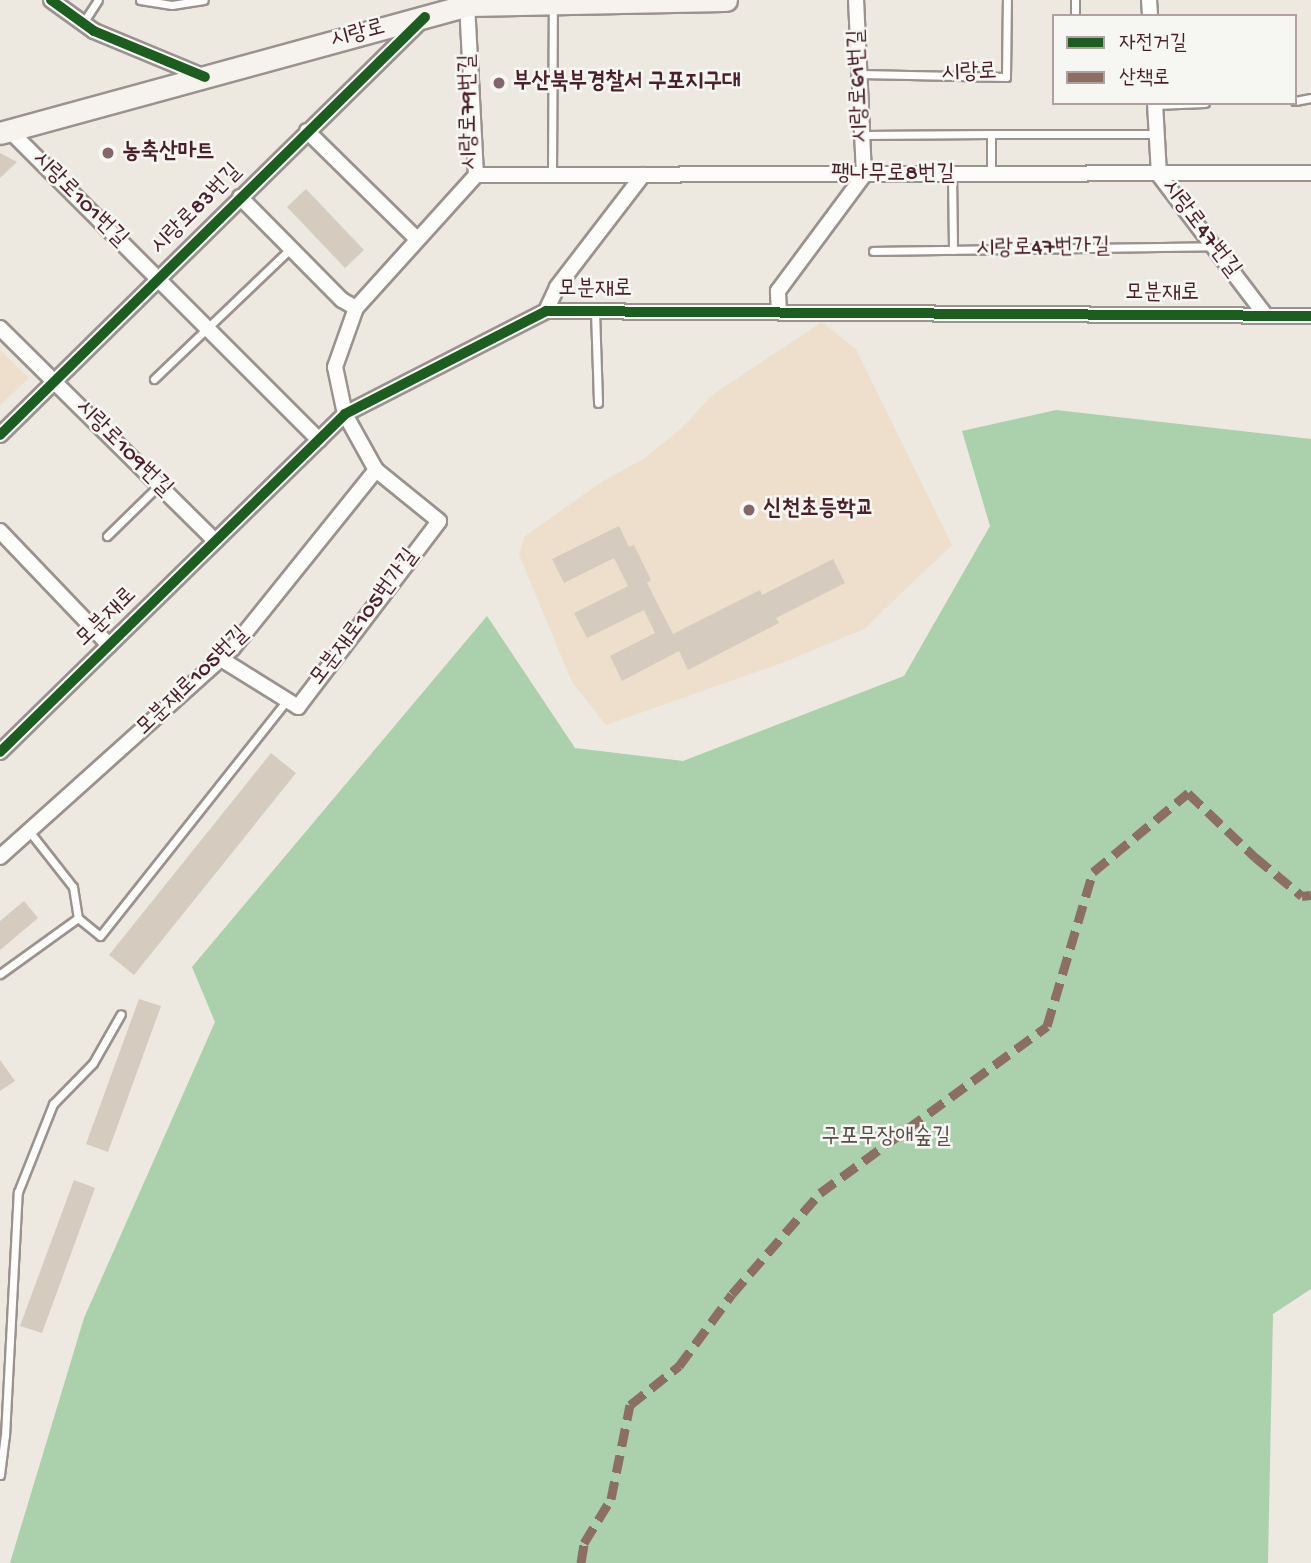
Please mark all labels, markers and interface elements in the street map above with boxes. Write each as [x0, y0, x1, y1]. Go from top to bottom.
street label: 시랑로 [328, 14, 388, 56]
legend [1052, 14, 1297, 105]
street label: 시랑로61번길 [844, 29, 876, 143]
text: 자전거길 [1119, 32, 1187, 57]
street label: 시랑로79번길 [455, 54, 485, 170]
street label: 시랑로 [941, 59, 997, 89]
text: 산책로 [1119, 67, 1170, 92]
place label: 부산북부경찰서 구포지구대 [513, 69, 741, 97]
marker: 부산북부경찰서 구포지구대 [491, 75, 507, 91]
place label: 농축산마트 [122, 139, 215, 167]
marker: 농축산마트 [100, 145, 116, 161]
street label: 시랑로101번길 [25, 146, 133, 254]
street label: 시랑로83번길 [146, 159, 248, 261]
street label: 팽나무로8번길 [831, 161, 955, 189]
street label: 시랑로47번길 [1154, 175, 1246, 283]
street label: 시랑로47번가길 [976, 234, 1110, 264]
street label: 모분재로 [558, 276, 632, 304]
street label: 모분재로 [1125, 280, 1199, 308]
street label: 시랑로109번길 [69, 395, 177, 503]
place label: 신천초등학교 [763, 496, 874, 524]
marker: 신천초등학교 [741, 502, 757, 518]
street label: 모분재로105번가길 [305, 544, 425, 692]
street label: 모분재로 [71, 582, 143, 654]
street label: 모분재로105번길 [131, 622, 255, 742]
park label: 구포무장애숲길 [821, 1124, 951, 1152]

